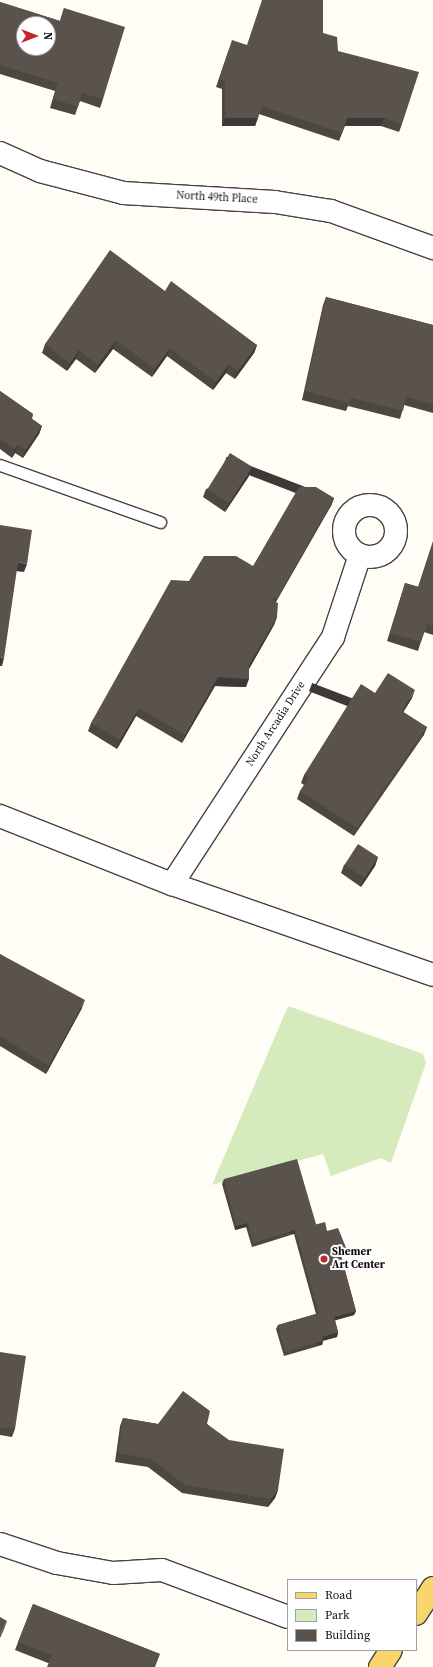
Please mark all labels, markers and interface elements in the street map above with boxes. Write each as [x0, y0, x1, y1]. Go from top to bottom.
north arrow [16, 16, 56, 56]
text: N [40, 32, 55, 40]
street label: North 49th Place [176, 189, 258, 207]
street label: North Arcadia Drive [244, 679, 308, 769]
place label: Shemer Art Center [332, 1246, 385, 1272]
marker: Shemer Art Center [319, 1254, 329, 1264]
legend [287, 1579, 417, 1651]
text: Road [325, 1587, 352, 1603]
text: Park [325, 1607, 350, 1623]
text: Building [325, 1627, 370, 1643]

